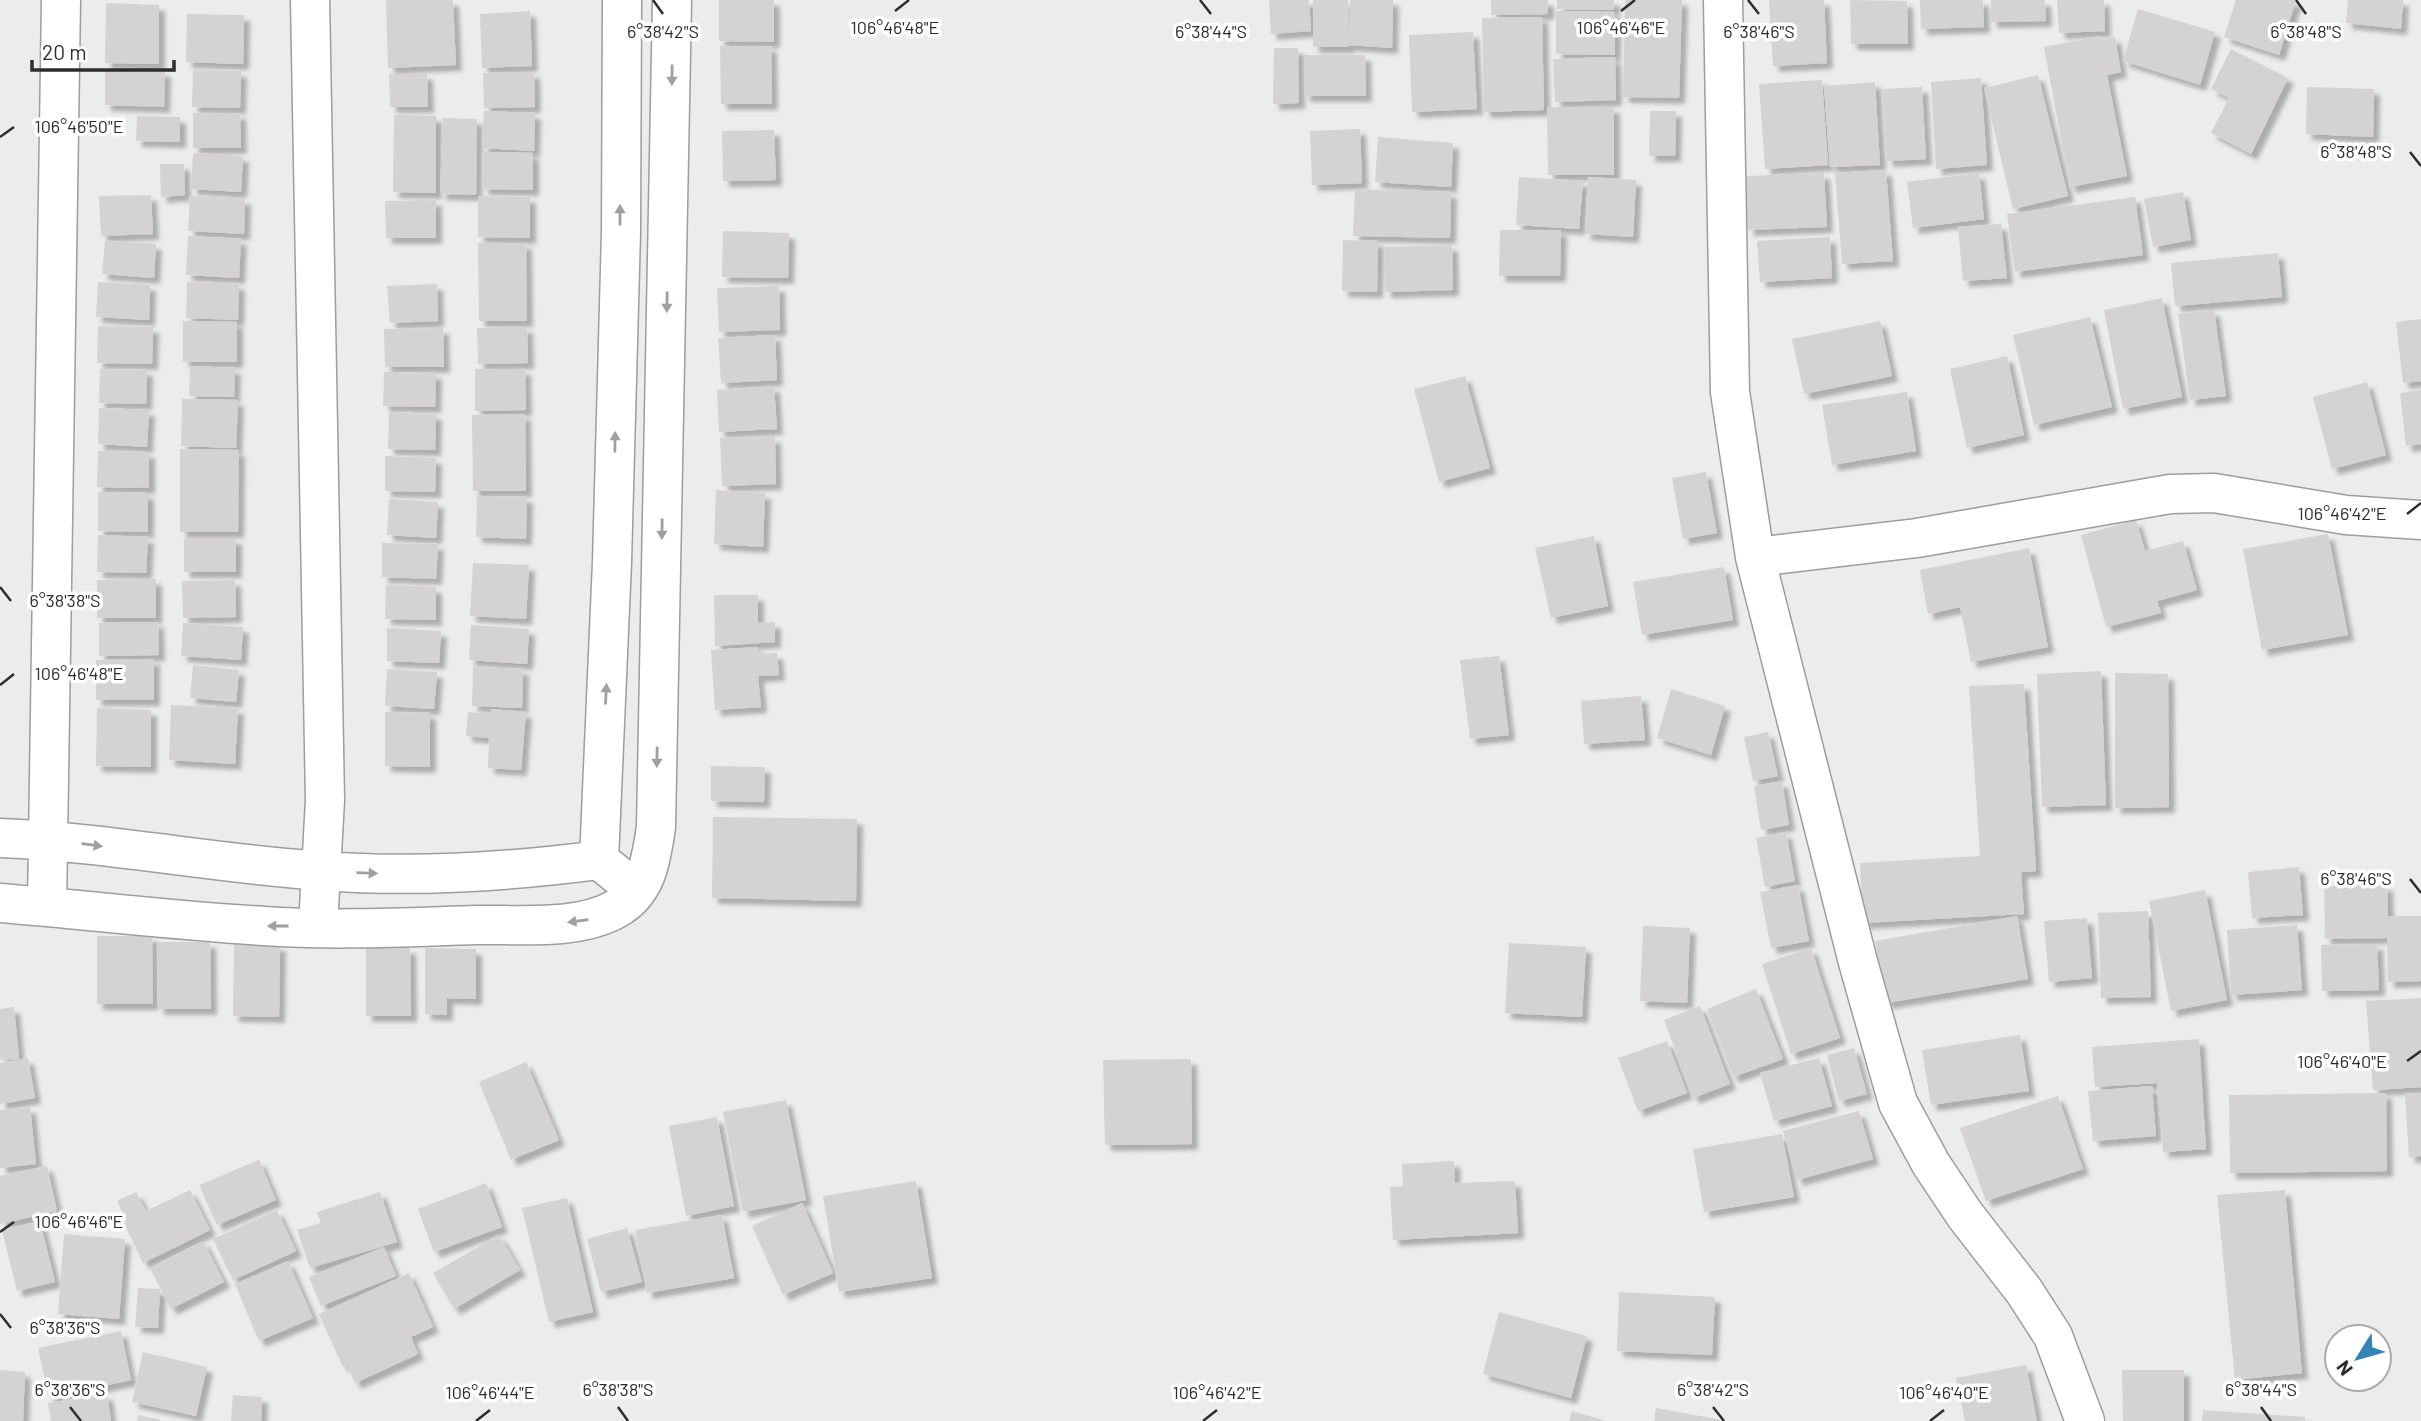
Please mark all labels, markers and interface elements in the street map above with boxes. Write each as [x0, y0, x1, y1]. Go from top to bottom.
text: 106°46'48"E [851, 16, 939, 38]
text: 106°46'46"E [1577, 16, 1665, 38]
text: 6°38'42"S [627, 20, 699, 42]
text: 6°38'44"S [1175, 20, 1247, 42]
text: 6°38'46"S [1723, 20, 1795, 42]
text: 6°38'48"S [2270, 20, 2342, 42]
scale bar [32, 28, 173, 72]
text: 20 m [42, 39, 87, 64]
one-way arrow [667, 64, 678, 86]
text: 106°46'50"E [34, 115, 124, 137]
text: 6°38'48"S [2320, 140, 2392, 162]
one-way arrow [615, 204, 626, 226]
one-way arrow [661, 291, 673, 313]
one-way arrow [610, 431, 621, 453]
text: 106°46'42"E [2297, 502, 2387, 524]
one-way arrow [656, 519, 667, 541]
text: 6°38'38"S [29, 589, 101, 611]
text: 106°46'48"E [35, 662, 123, 684]
one-way arrow [601, 683, 612, 705]
one-way arrow [651, 746, 663, 768]
one-way arrow [82, 840, 104, 851]
text: 6°38'46"S [2320, 867, 2392, 889]
one-way arrow [357, 868, 379, 879]
one-way arrow [567, 915, 589, 926]
one-way arrow [266, 920, 288, 932]
text: 106°46'40"E [2297, 1050, 2387, 1072]
text: 106°46'46"E [35, 1210, 123, 1232]
text: 6°38'36"S [30, 1316, 100, 1338]
north arrow [2323, 1323, 2393, 1393]
text: N [2331, 1357, 2357, 1381]
text: 6°38'36"S [35, 1378, 105, 1400]
text: 6°38'38"S [582, 1378, 654, 1400]
text: 6°38'42"S [1677, 1378, 1749, 1400]
text: 6°38'44"S [2225, 1378, 2297, 1400]
text: 106°46'44"E [445, 1381, 535, 1403]
text: 106°46'42"E [1172, 1381, 1262, 1403]
text: 106°46'40"E [1899, 1381, 1989, 1403]

